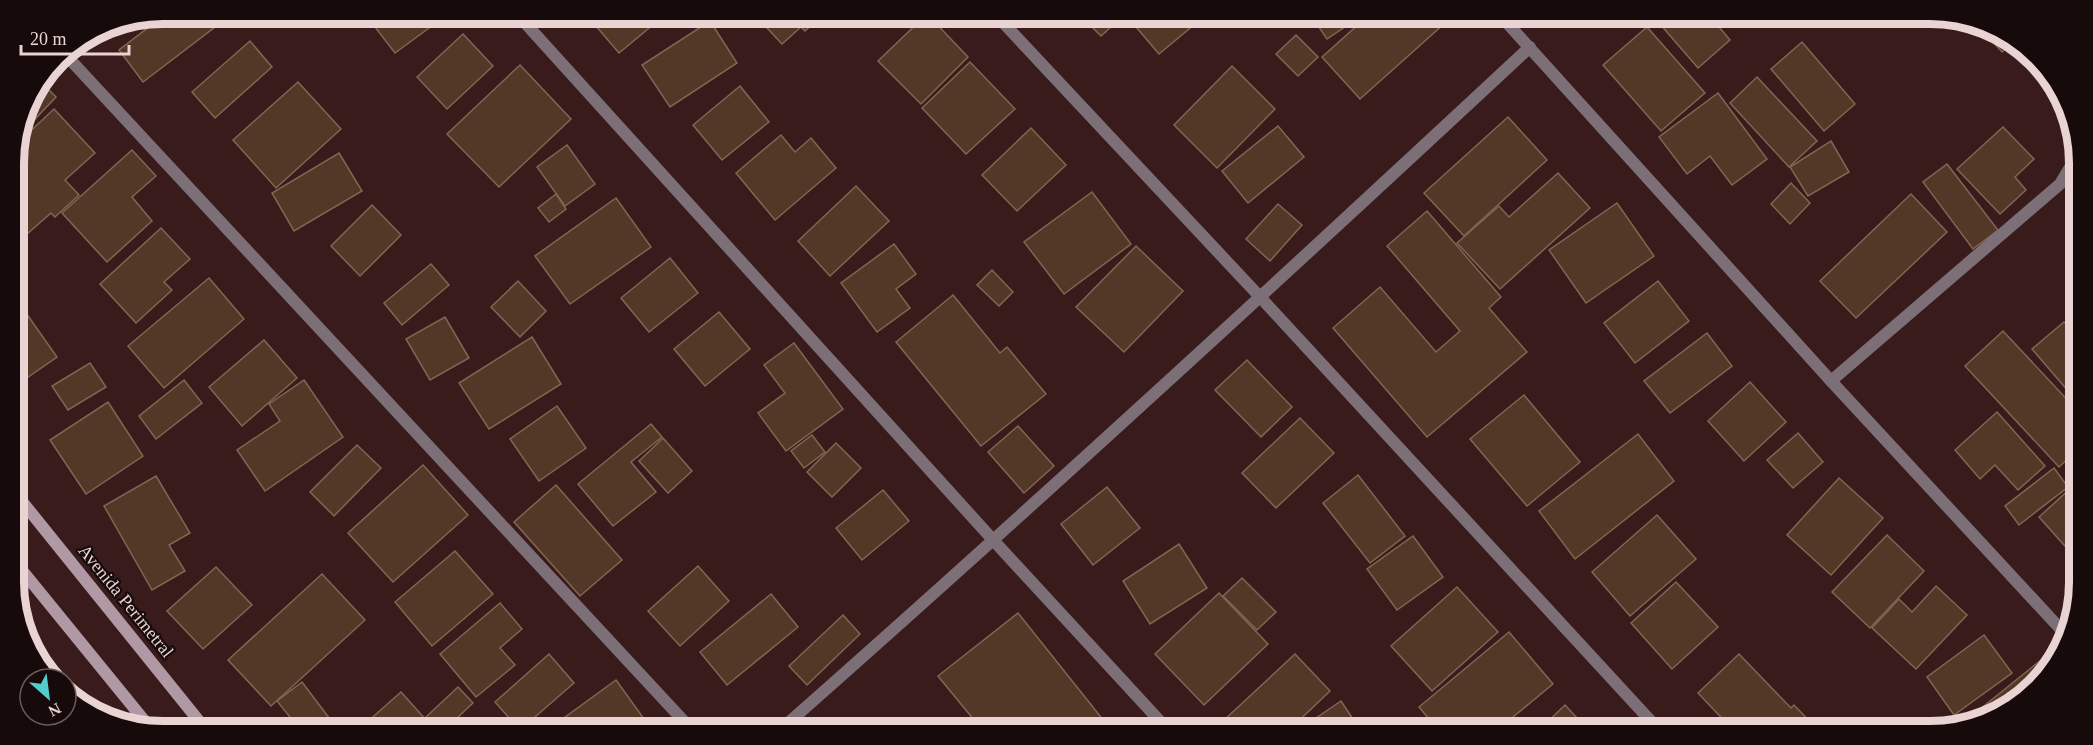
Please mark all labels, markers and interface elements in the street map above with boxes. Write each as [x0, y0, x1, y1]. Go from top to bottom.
scale bar [21, 18, 129, 56]
text: 20 m [30, 29, 67, 49]
street label: Avenida Perimetral [74, 541, 178, 661]
north arrow [18, 667, 78, 727]
text: N [45, 700, 64, 720]

